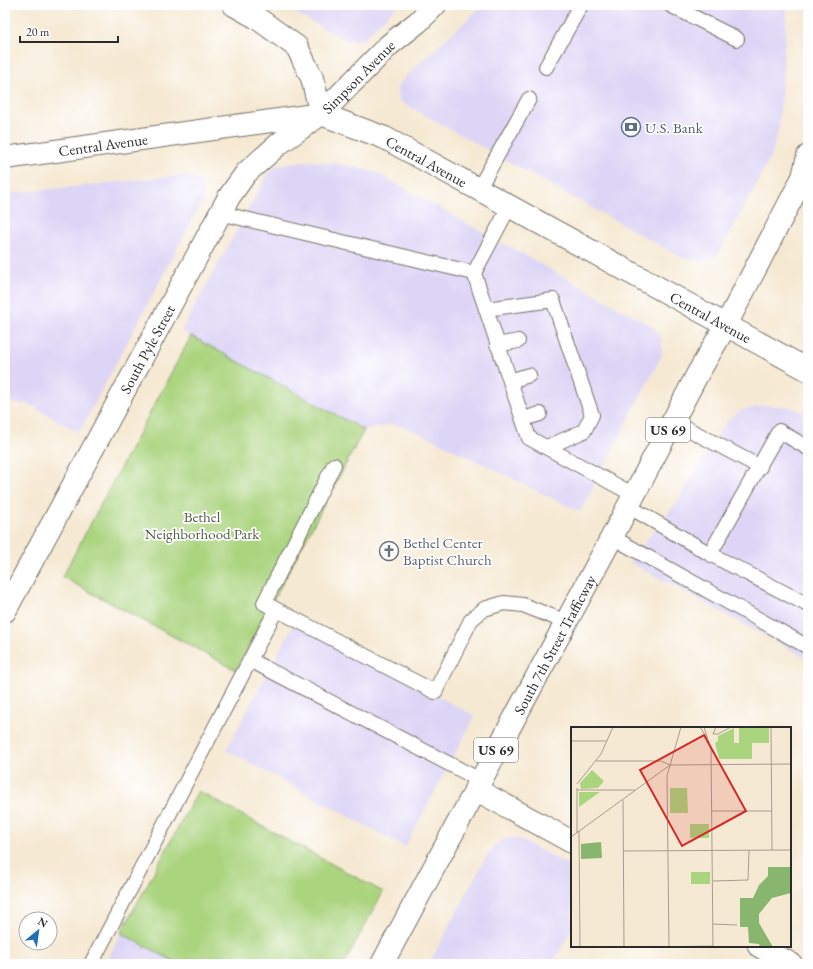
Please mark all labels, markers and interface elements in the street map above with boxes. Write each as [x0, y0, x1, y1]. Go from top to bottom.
scale bar [20, 18, 118, 44]
text: 20 m [26, 24, 50, 40]
street label: Simpson Avenue [318, 35, 398, 117]
bank icon: U.S. Bank [620, 116, 642, 138]
place label: U.S. Bank [645, 118, 704, 137]
street label: Central Avenue [57, 129, 149, 160]
street label: Central Avenue [383, 131, 471, 191]
street label: Central Avenue [667, 287, 755, 347]
street label: South Pyle Street [115, 301, 179, 397]
road number: US 69 [646, 418, 690, 442]
park label: Bethel Neighborhood Park [145, 507, 260, 543]
place label: Bethel Center Baptist Church [403, 533, 492, 569]
church icon: Bethel Center Baptist Church [378, 540, 400, 562]
street label: South 7th Street Trafficway [509, 571, 600, 718]
inset map [571, 727, 791, 947]
road number: US 69 [474, 738, 518, 762]
north arrow [18, 911, 58, 951]
text: N [36, 914, 50, 931]

